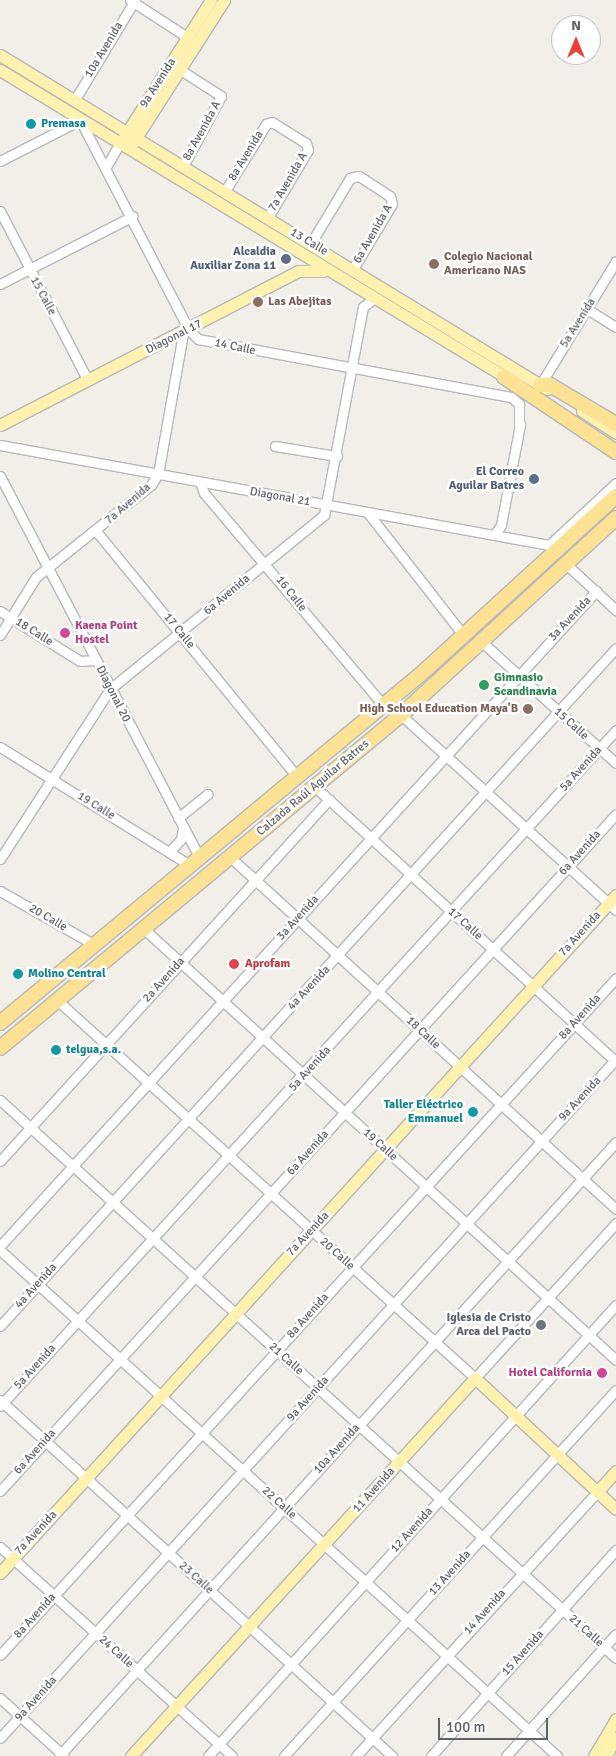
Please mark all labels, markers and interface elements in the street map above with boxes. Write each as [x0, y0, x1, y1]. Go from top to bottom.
north arrow [551, 15, 601, 65]
text: N [571, 17, 581, 34]
street label: 10a Avenida [82, 20, 126, 80]
street label: 9a Avenida [137, 56, 179, 110]
street label: 8a Avenida A [180, 99, 224, 163]
place label: Premasa [41, 117, 86, 131]
marker: Premasa [25, 118, 37, 130]
street label: 8a Avenida [225, 128, 267, 184]
street label: 7a Avenida A [265, 150, 311, 214]
street label: 6a Avenida A [350, 202, 396, 266]
street label: 13 Calle [287, 225, 331, 259]
place label: Alcaldia Auxiliar Zona 11 [190, 245, 276, 273]
place label: Colegio Nacional Americano NAS [444, 250, 533, 278]
marker: Alcaldia Auxiliar Zona 11 [280, 253, 292, 265]
marker: Colegio Nacional Americano NAS [428, 258, 440, 270]
street label: 15 Calle [27, 274, 59, 318]
place label: Las Abejitas [268, 295, 332, 309]
street label: 5a Avenida [557, 295, 599, 351]
marker: Las Abejitas [252, 296, 264, 308]
street label: Diagonal 17 [143, 317, 205, 357]
street label: 14 Calle [213, 336, 257, 358]
place label: El Correo Aguilar Batres [449, 465, 524, 493]
marker: El Correo Aguilar Batres [528, 473, 540, 485]
street label: 7a Avenida [102, 480, 154, 528]
street label: Diagonal 21 [249, 485, 311, 509]
street label: 6a Avenida [201, 572, 253, 618]
street label: 16 Calle [273, 573, 309, 615]
street label: 3a Avenida [546, 594, 594, 644]
street label: 17 Calle [160, 610, 198, 652]
street label: 18 Calle [13, 615, 55, 649]
place label: Kaena Point Hostel [75, 619, 138, 647]
marker: Kaena Point Hostel [59, 627, 71, 639]
street label: Diagonal 20 [93, 663, 133, 725]
place label: Gimnasio Scandinavia [494, 671, 557, 699]
marker: Gimnasio Scandinavia [478, 679, 490, 691]
place label: High School Education Maya'B [360, 702, 518, 716]
marker: High School Education Maya'B [522, 703, 534, 715]
street label: 15 Calle [551, 705, 591, 743]
street label: Calzada Raúl Aguilar Batres [254, 737, 372, 839]
street label: 5a Avenida [557, 743, 605, 795]
street label: 19 Calle [75, 789, 117, 823]
street label: 6a Avenida [556, 827, 604, 879]
street label: 3a Avenida [274, 892, 322, 944]
street label: 20 Calle [26, 901, 70, 935]
street label: 17 Calle [445, 905, 485, 943]
street label: 7a Avenida [556, 908, 604, 960]
street label: 2a Avenida [140, 954, 188, 1006]
marker: Aprofam [227, 957, 241, 971]
place label: Aprofam [245, 957, 290, 971]
street label: 4a Avenida [285, 963, 333, 1013]
place label: Molino Central [28, 967, 106, 981]
marker: Molino Central [12, 968, 24, 980]
street label: 8a Avenida [556, 991, 604, 1043]
street label: 18 Calle [403, 1014, 443, 1052]
place label: telgua,s.a. [66, 1043, 121, 1057]
street label: 5a Avenida [286, 1043, 334, 1095]
marker: telgua,s.a. [50, 1044, 62, 1056]
street label: 9a Avenida [556, 1074, 604, 1124]
place label: Taller Eléctrico Emmanuel [384, 1098, 463, 1126]
marker: Taller Eléctrico Emmanuel [467, 1106, 479, 1118]
street label: 19 Calle [360, 1126, 400, 1164]
street label: 6a Avenida [284, 1127, 332, 1179]
street label: 7a Avenida [284, 1209, 332, 1259]
street label: 20 Calle [317, 1235, 357, 1273]
street label: 4a Avenida [12, 1260, 60, 1312]
street label: 8a Avenida [284, 1290, 332, 1342]
place label: Iglesia de Cristo Arca del Pacto [446, 1311, 531, 1339]
marker: Iglesia de Cristo Arca del Pacto [535, 1319, 547, 1331]
street label: 21 Calle [266, 1340, 306, 1378]
street label: 5a Avenida [11, 1341, 59, 1393]
place label: Hotel California [509, 1366, 592, 1380]
marker: Hotel California [596, 1367, 608, 1379]
street label: 9a Avenida [284, 1373, 332, 1425]
street label: 10a Avenida [311, 1421, 363, 1477]
street label: 6a Avenida [11, 1426, 59, 1478]
street label: 11 Avenida [350, 1464, 398, 1516]
street label: 22 Calle [259, 1484, 299, 1522]
street label: 12 Avenida [388, 1504, 436, 1556]
street label: 7a Avenida [12, 1508, 60, 1558]
street label: 13 Avenida [426, 1547, 474, 1599]
street label: 23 Calle [176, 1559, 216, 1597]
street label: 14 Avenida [461, 1586, 509, 1638]
street label: 8a Avenida [11, 1590, 59, 1642]
street label: 21 Calle [566, 1612, 606, 1650]
street label: 15 Avenida [499, 1627, 547, 1679]
street label: 24 Calle [96, 1633, 136, 1671]
street label: 9a Avenida [12, 1673, 60, 1725]
scale bar [441, 1708, 551, 1740]
text: 100 m [446, 1718, 486, 1736]

